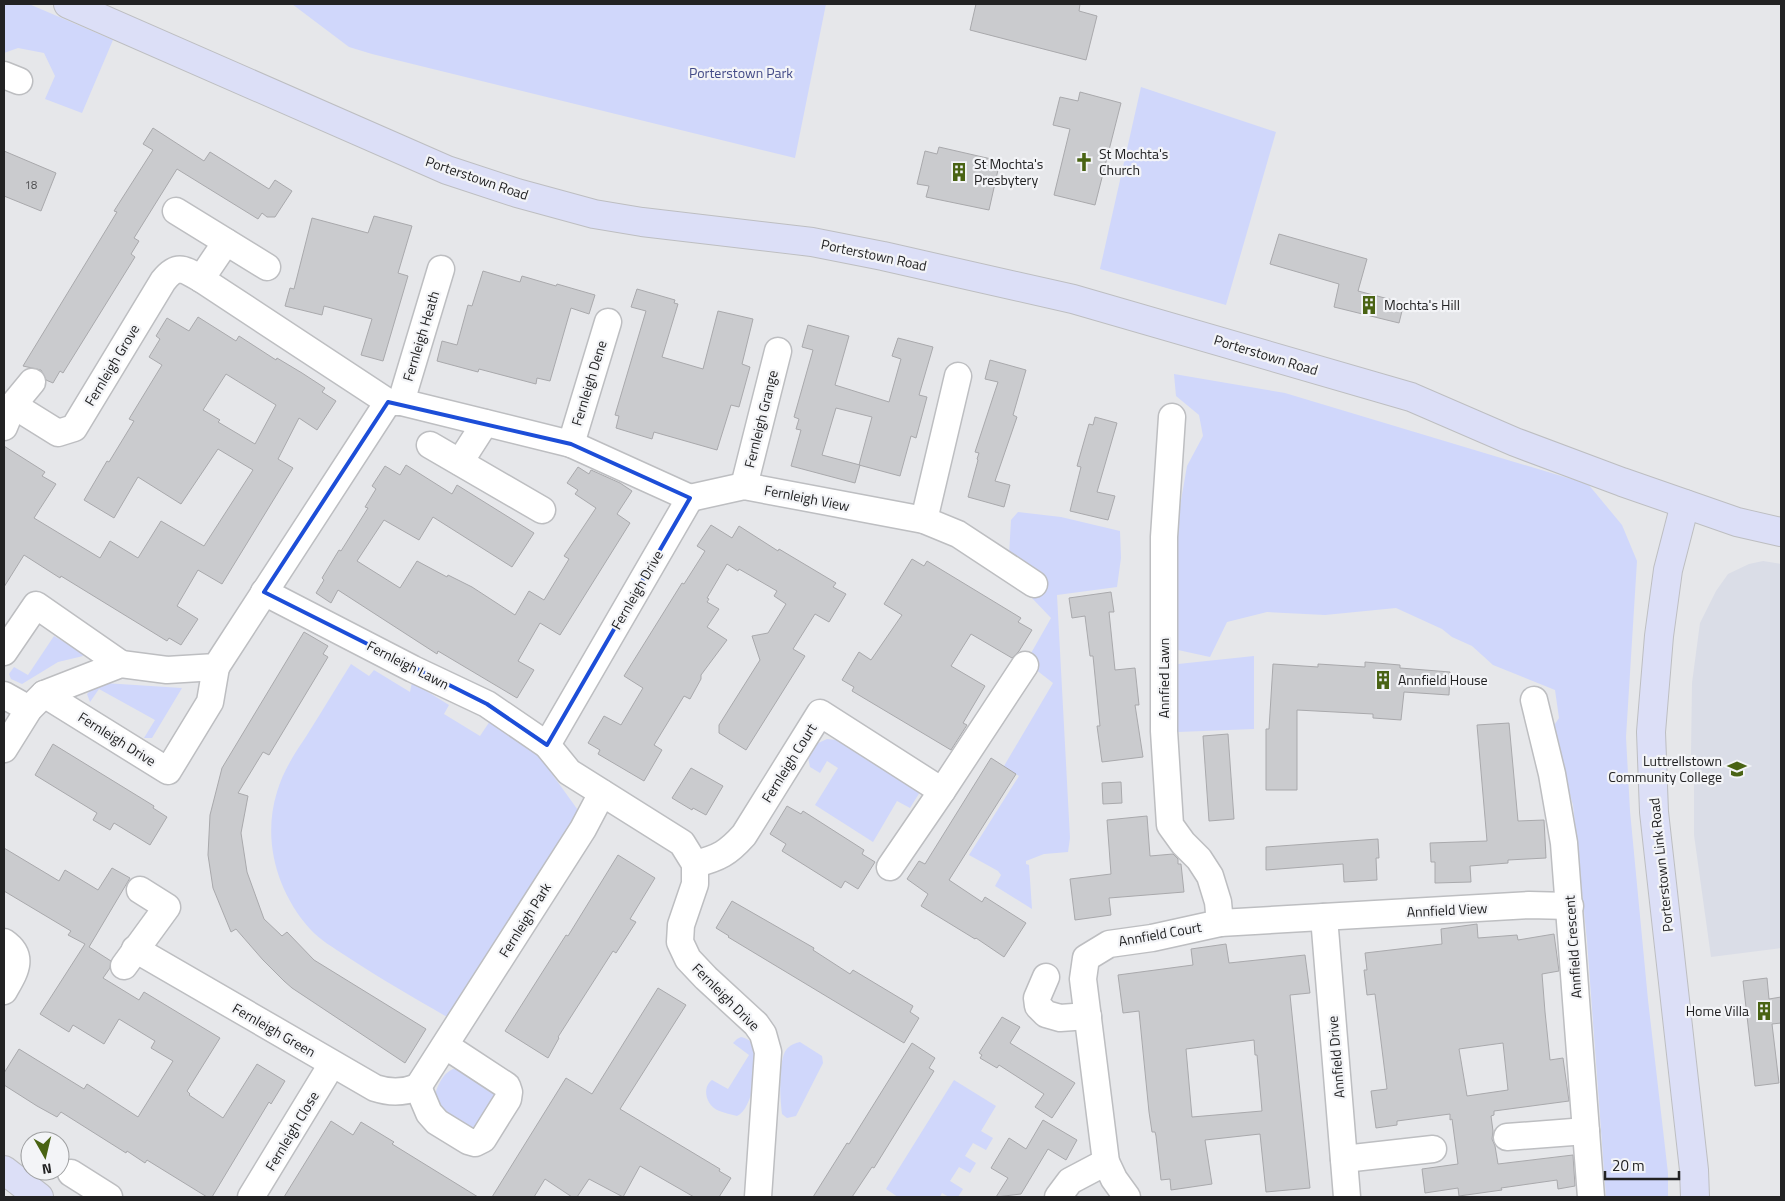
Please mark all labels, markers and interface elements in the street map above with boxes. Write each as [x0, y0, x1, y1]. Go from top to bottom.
park label: Porterstown Park [689, 62, 793, 83]
place label: St Mochta's Church [1099, 143, 1168, 180]
street label: Porterstown Road [423, 150, 531, 205]
church icon: St Mochta's Church [1073, 151, 1095, 173]
place label: St Mochta's Presbytery [974, 153, 1043, 190]
building icon: St Mochta's Presbytery [948, 161, 970, 183]
house number: 18 [25, 177, 37, 193]
street label: Porterstown Road [819, 233, 929, 276]
street label: Fernleigh Heath [397, 288, 444, 384]
building icon: Mochta's Hill [1358, 294, 1380, 316]
place label: Mochta's Hill [1384, 294, 1460, 315]
street label: Fernleigh Grove [79, 320, 144, 410]
street label: Porterstown Road [1212, 329, 1321, 380]
street label: Fernleigh Dene [566, 338, 611, 428]
street label: Fernleigh Grange [738, 368, 783, 470]
street label: Fernleigh View [763, 479, 852, 516]
street label: Fernleigh Drive [605, 546, 668, 633]
street label: Fernleigh Lawn [364, 635, 453, 694]
street label: Annfied Lawn [1153, 638, 1174, 718]
building icon: Annfield House [1372, 669, 1394, 691]
place label: Annfield House [1398, 669, 1488, 690]
street label: Fernleigh Drive [74, 706, 160, 771]
street label: Fernleigh Court [756, 719, 821, 806]
place label: Luttrellstown Community College [1608, 750, 1722, 787]
school or university icon: Luttrellstown Community College [1726, 758, 1748, 780]
street label: Porterstown Link Road [1643, 797, 1678, 933]
street label: Fernleigh Park [493, 878, 556, 961]
street label: Annfield Crescent [1558, 895, 1587, 999]
street label: Annfield View [1406, 897, 1488, 922]
street label: Annfield Court [1117, 916, 1203, 951]
street label: Fernleigh Drive [688, 958, 765, 1035]
street label: Fernleigh Green [229, 997, 320, 1062]
place label: Home Villa [1686, 1000, 1749, 1021]
building icon: Home Villa [1753, 1000, 1775, 1022]
street label: Annfield Drive [1321, 1015, 1350, 1099]
street label: Fernleigh Close [260, 1087, 324, 1175]
north arrow [20, 1131, 70, 1181]
scale bar [1605, 1148, 1679, 1180]
text: 20 m [1612, 1154, 1645, 1177]
text: N [41, 1158, 53, 1180]

